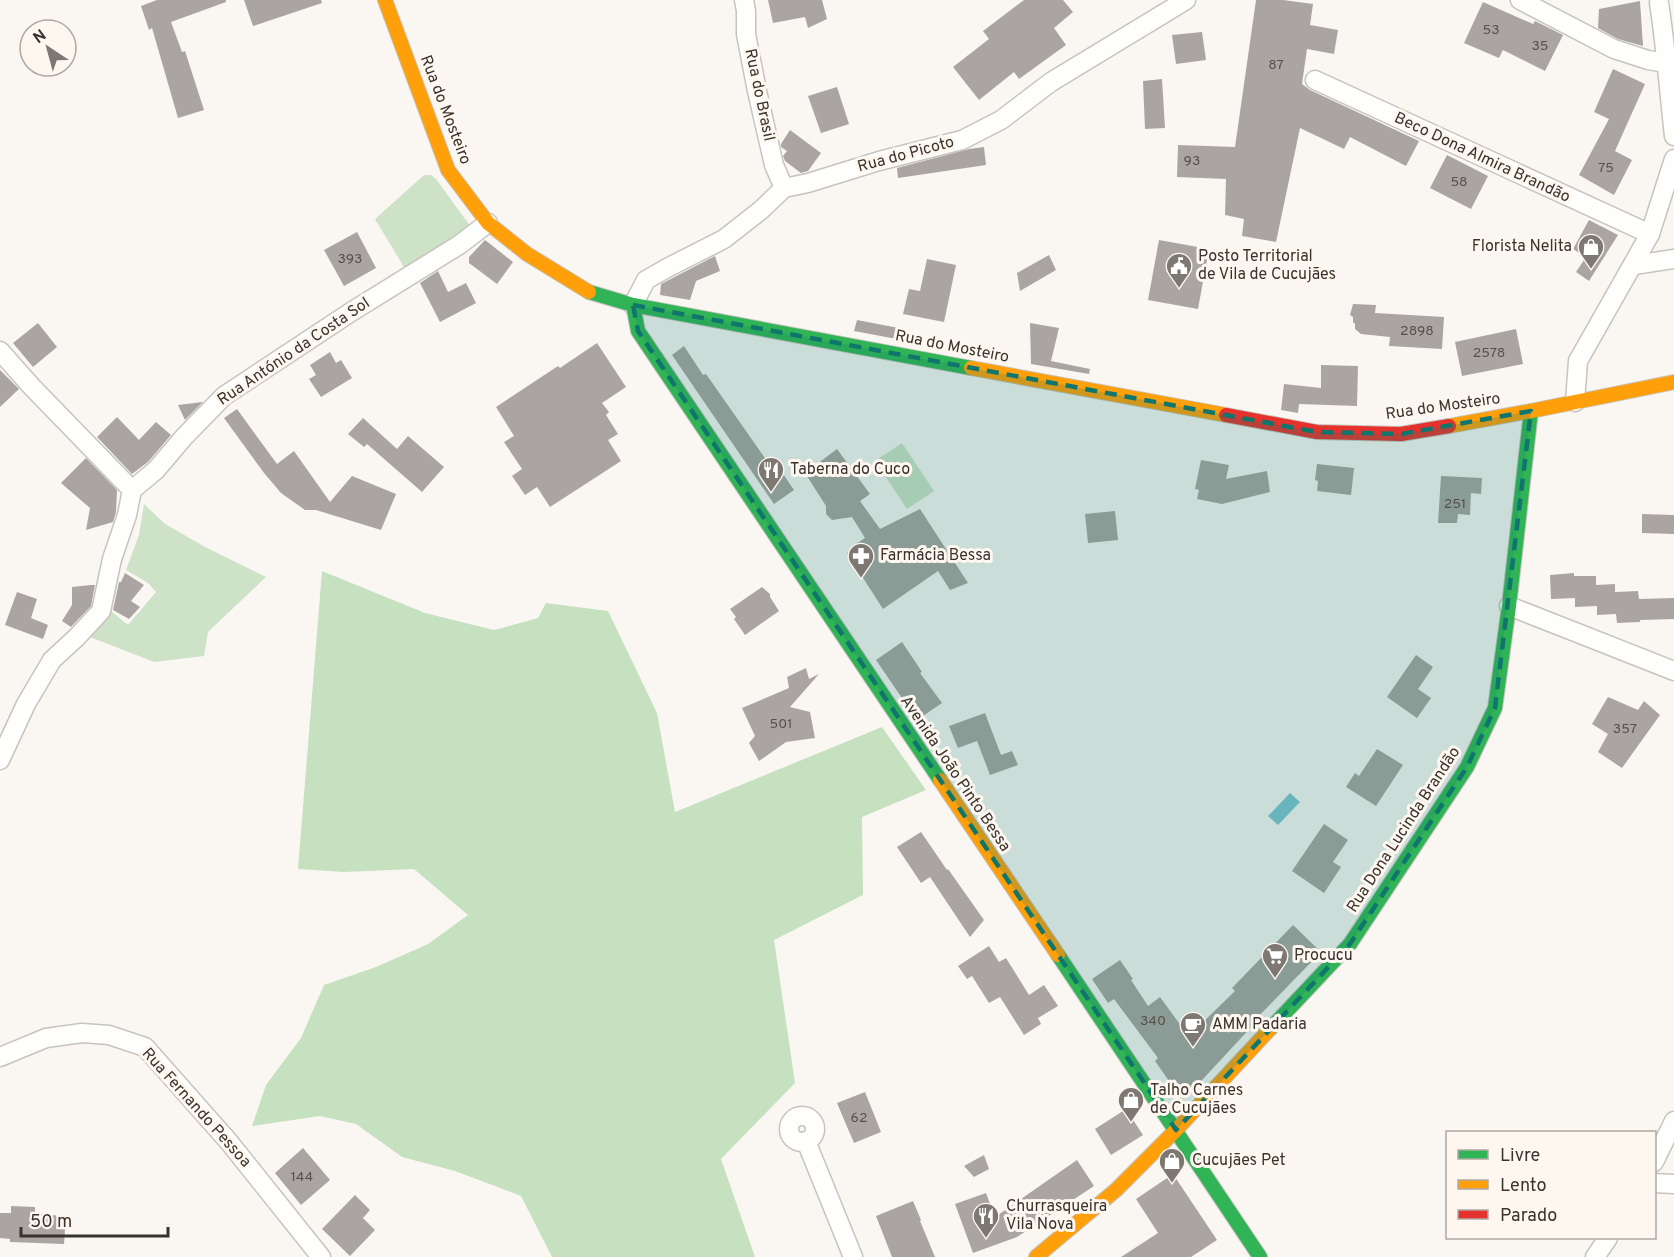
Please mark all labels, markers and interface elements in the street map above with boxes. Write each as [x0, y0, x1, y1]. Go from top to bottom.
north arrow [18, 18, 78, 78]
house number: 53 [1482, 22, 1500, 39]
text: N [30, 26, 51, 49]
house number: 35 [1531, 38, 1549, 55]
street label: Rua do Brasil [739, 47, 779, 143]
street label: Rua do Mosteiro [415, 52, 475, 168]
house number: 87 [1268, 57, 1284, 74]
street label: Beco Dona Almira Brandão [1391, 108, 1573, 208]
street label: Rua do Picoto [855, 132, 957, 178]
house number: 93 [1184, 153, 1200, 170]
house number: 75 [1598, 160, 1614, 177]
house number: 58 [1450, 174, 1468, 191]
shop icon: Florista Nelita [1576, 232, 1606, 270]
place label: Florista Nelita [1472, 237, 1572, 257]
place label: Posto Territorial de Vila de Cucujães [1198, 247, 1336, 285]
house number: 393 [338, 251, 362, 268]
public building icon: Posto Territorial de Vila de Cucujães [1164, 251, 1194, 289]
street label: Rua António da Costa Sol [214, 294, 374, 410]
house number: 2898 [1400, 323, 1434, 340]
street label: Rua do Mosteiro [893, 326, 1011, 368]
house number: 2578 [1473, 345, 1505, 362]
street label: Rua do Mosteiro [1384, 389, 1502, 425]
restaurant icon: Taberna do Cuco [756, 455, 786, 493]
place label: Taberna do Cuco [790, 460, 910, 480]
house number: 251 [1444, 496, 1466, 513]
pharmacy icon: Farmácia Bessa [846, 541, 876, 579]
place label: Farmácia Bessa [880, 546, 991, 566]
street label: Avenida João Pinto Bessa [895, 692, 1015, 856]
house number: 501 [770, 716, 792, 733]
house number: 357 [1613, 721, 1637, 738]
street label: Rua Dona Lucinda Brandão [1343, 743, 1465, 917]
supermarket icon: Procucu [1260, 941, 1290, 979]
place label: Procucu [1294, 946, 1353, 966]
cafe icon: AMM Padaria [1178, 1010, 1208, 1048]
house number: 340 [1140, 1013, 1166, 1030]
place label: AMM Padaria [1212, 1015, 1307, 1035]
street label: Rua Fernando Pessoa [137, 1044, 255, 1172]
place label: Talho Carnes de Cucujães [1150, 1081, 1243, 1119]
shop icon: Talho Carnes de Cucujães [1116, 1085, 1146, 1123]
house number: 62 [851, 1110, 867, 1127]
legend [1446, 1131, 1656, 1239]
text: Livre [1500, 1145, 1540, 1168]
shop icon: Cucujães Pet [1157, 1146, 1187, 1184]
place label: Cucujães Pet [1192, 1151, 1286, 1171]
house number: 144 [291, 1169, 313, 1186]
text: Lento [1500, 1175, 1546, 1198]
place label: Churrasqueira Vila Nova [1006, 1197, 1107, 1235]
scale bar [21, 1200, 168, 1238]
restaurant icon: Churrasqueira Vila Nova [971, 1201, 1001, 1239]
text: Parado [1500, 1205, 1557, 1228]
text: 50 m [30, 1211, 72, 1234]

